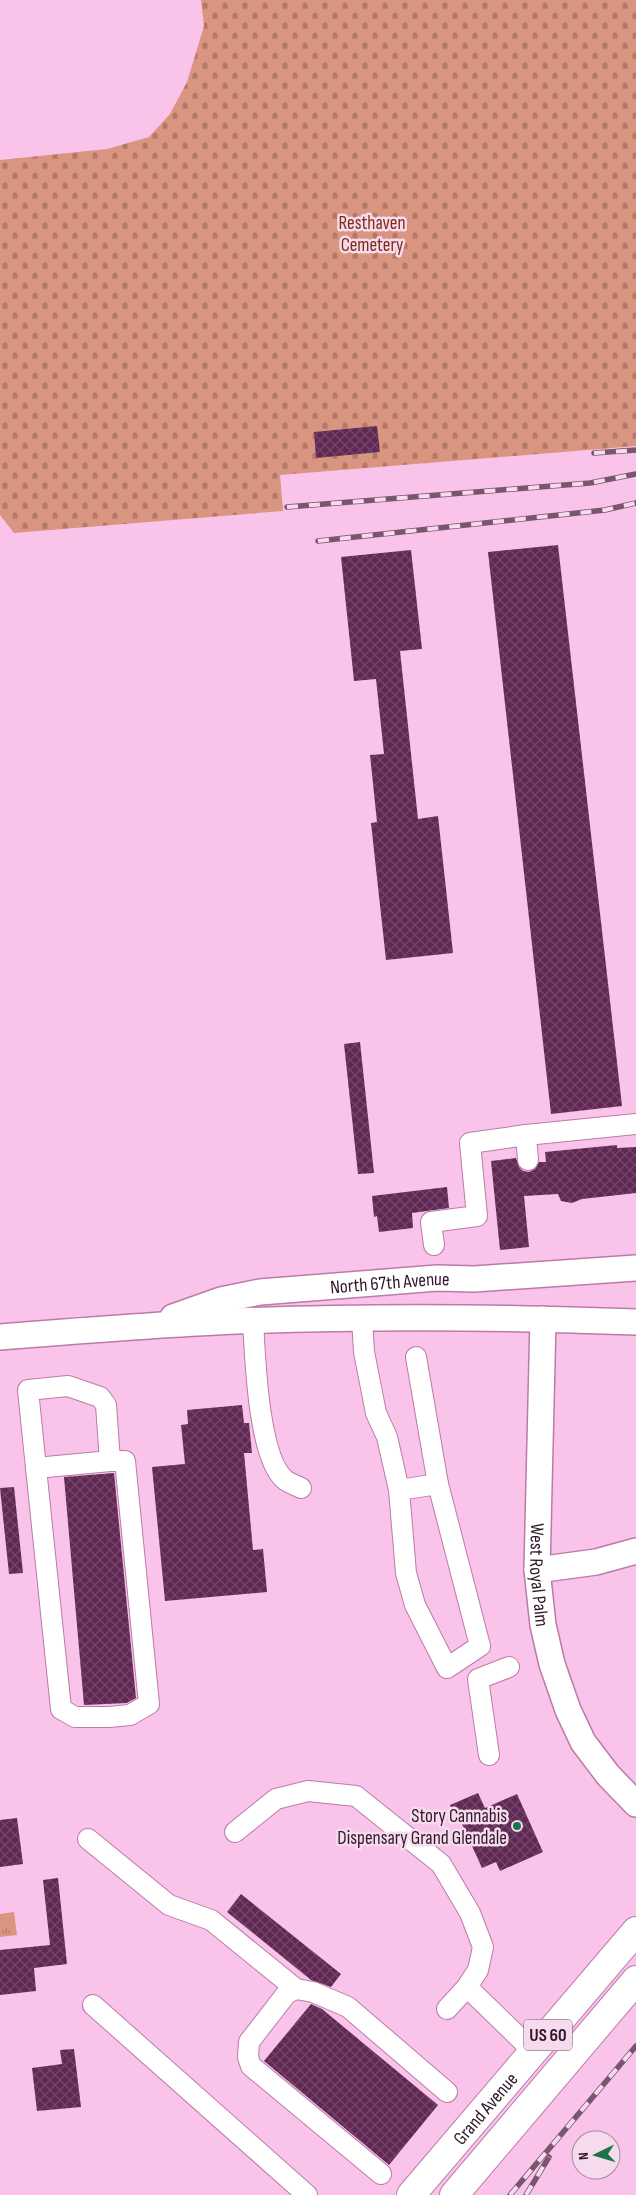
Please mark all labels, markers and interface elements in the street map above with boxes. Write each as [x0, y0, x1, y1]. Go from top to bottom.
park label: Resthaven Cemetery [338, 212, 406, 257]
street label: North 67th Avenue [329, 1268, 450, 1299]
street label: West Royal Palm [524, 1523, 553, 1628]
place label: Story Cannabis Dispensary Grand Glendale [337, 1805, 507, 1850]
marker: Story Cannabis Dispensary Grand Glendale [511, 1820, 523, 1832]
road number: US 60 [524, 2020, 572, 2050]
street label: Grand Avenue [449, 2068, 523, 2150]
north arrow [571, 2130, 621, 2180]
text: N [575, 2152, 592, 2161]

